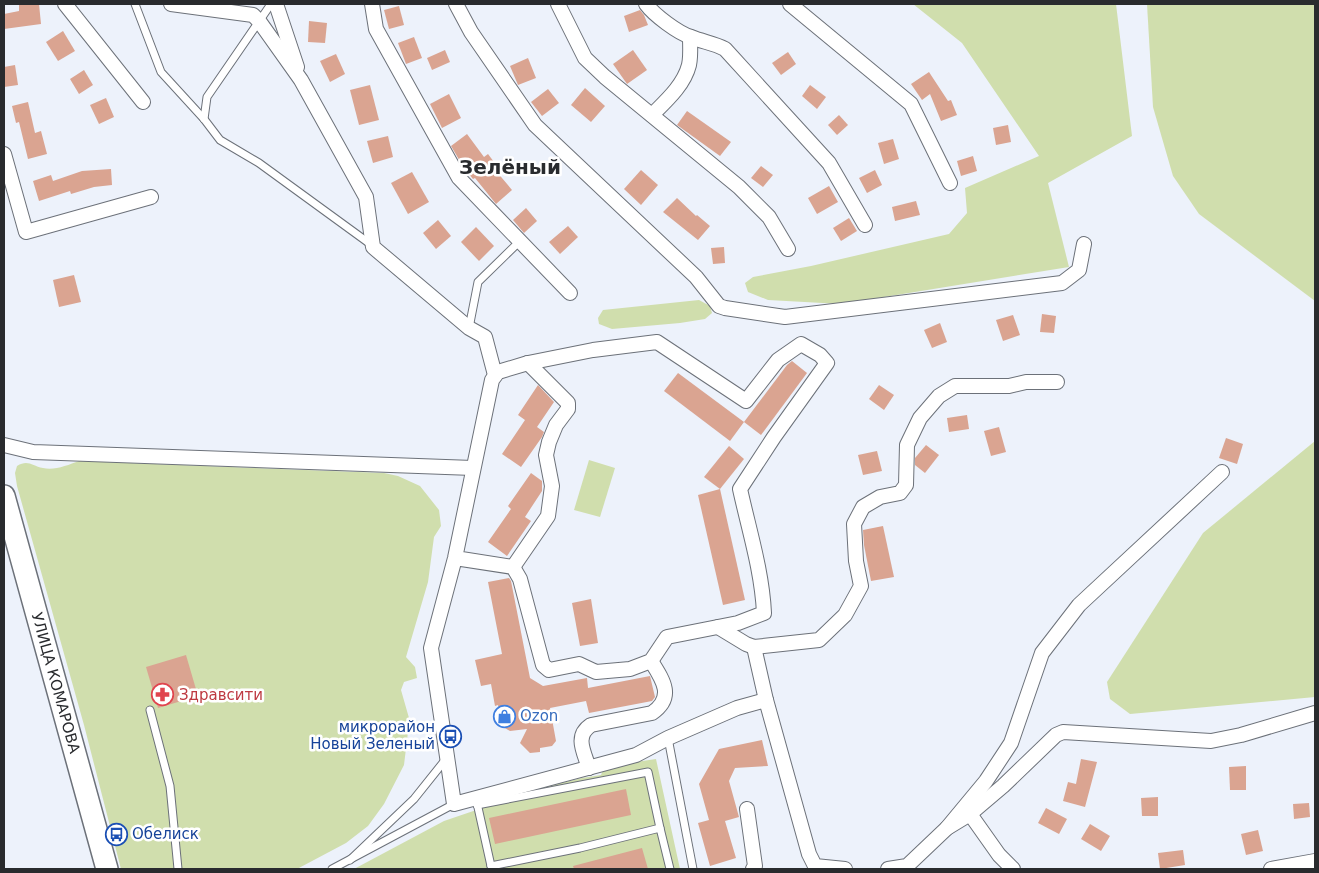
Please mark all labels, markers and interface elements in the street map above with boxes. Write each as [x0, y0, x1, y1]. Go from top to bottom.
district label: Зелёный [459, 155, 561, 179]
street label: УЛИЦА КОМАРОВА [28, 610, 84, 756]
pharmacy icon: Здравсити [151, 683, 175, 707]
place label: Здравсити [179, 686, 263, 704]
shop icon: Ozon [492, 704, 516, 728]
place label: Ozon [520, 707, 558, 725]
place label: микрорайон Новый Зеленый [310, 718, 435, 753]
bus stop icon: микрорайон Новый Зеленый [439, 724, 463, 748]
bus stop icon: Обелиск [104, 822, 128, 846]
place label: Обелиск [132, 825, 199, 843]

